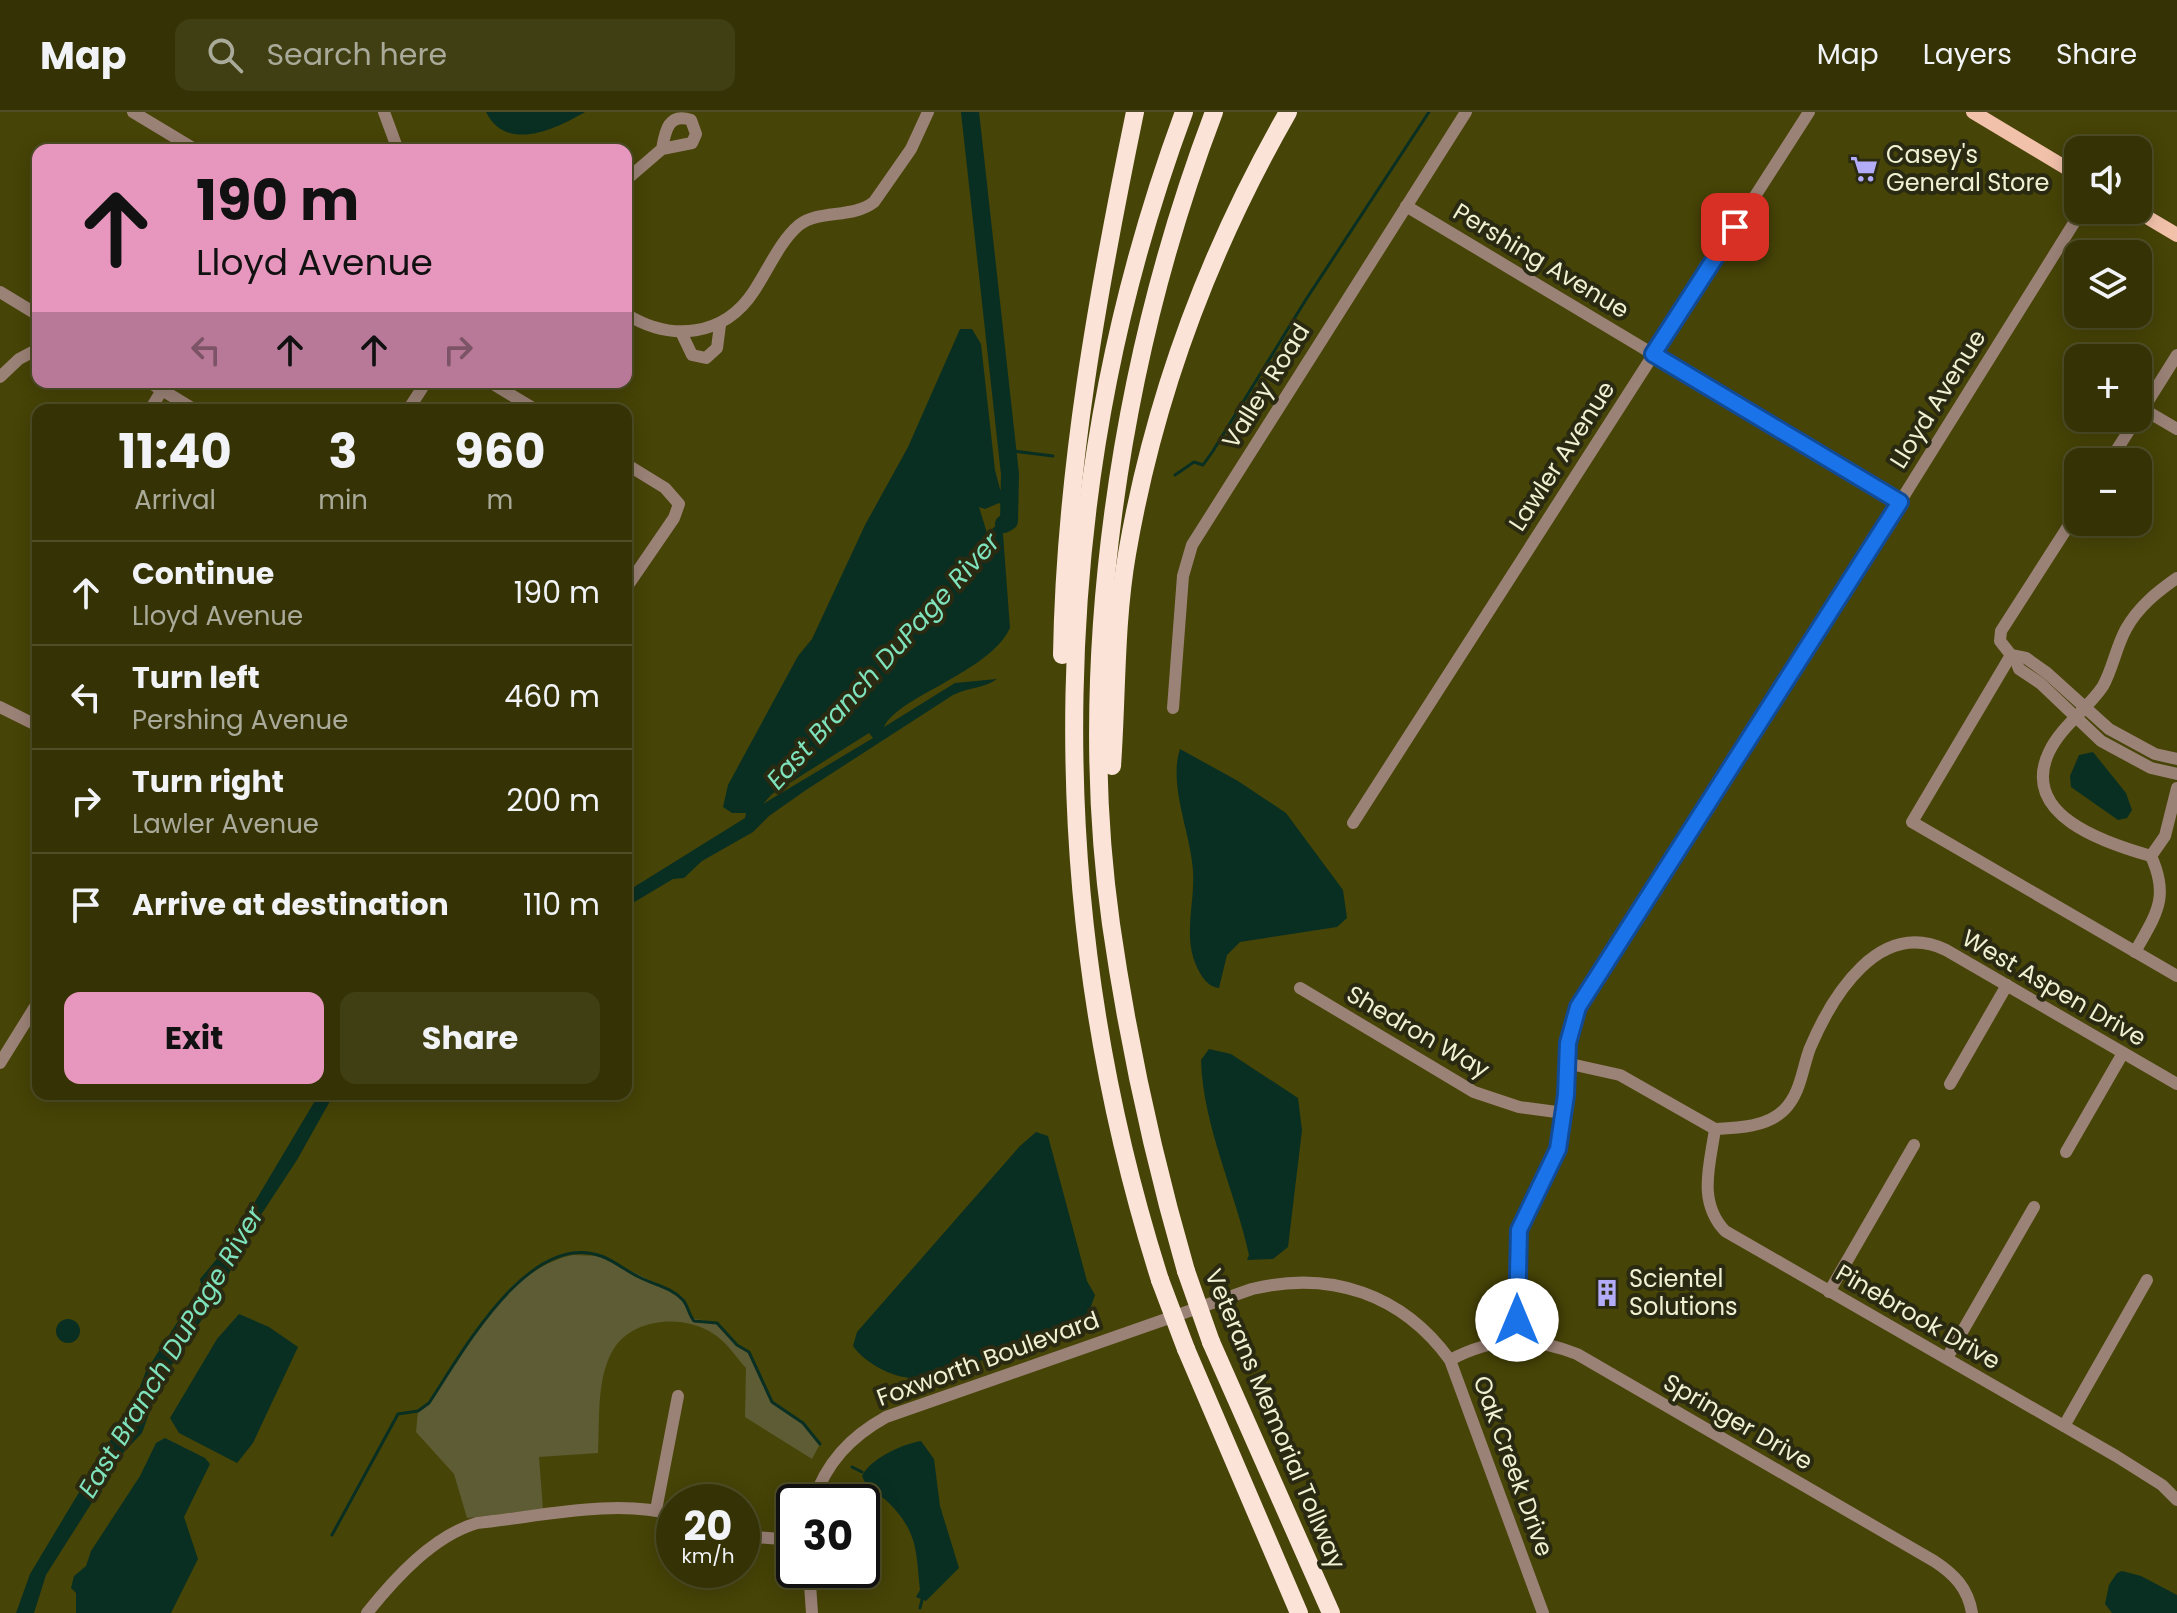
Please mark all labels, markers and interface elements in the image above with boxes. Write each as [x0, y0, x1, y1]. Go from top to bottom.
search box [175, 19, 735, 91]
text: Map [40, 29, 127, 82]
icon: search [203, 33, 247, 77]
text: Search here [267, 33, 447, 76]
text: Map [1817, 35, 1879, 74]
text: Layers [1923, 35, 2012, 74]
text: Share [2056, 35, 2137, 74]
map controls [2064, 136, 2152, 536]
button: sound [2064, 136, 2152, 224]
place label: Casey's General Store [1886, 138, 2049, 199]
supermarket icon: Casey's General Store [1849, 154, 1879, 184]
text: 190 m [196, 161, 359, 240]
icon: ahead [64, 176, 168, 280]
pin [1701, 193, 1769, 261]
street label: Pershing Avenue [1447, 195, 1635, 326]
icon: arrive [1713, 205, 1757, 249]
text: Lloyd Avenue [196, 237, 433, 288]
button: layers [2064, 240, 2152, 328]
street label: Valley Road [1214, 317, 1317, 454]
street label: Lloyd Avenue [1882, 323, 1993, 474]
icon: left [184, 328, 228, 372]
icon: ahead [268, 328, 312, 372]
icon: ahead [352, 328, 396, 372]
icon: right [436, 328, 480, 372]
button: + [2064, 344, 2152, 432]
street label: Lawler Avenue [1501, 374, 1622, 537]
text: 11:40 [118, 418, 232, 485]
text: 3 [329, 418, 358, 485]
text: 960 [454, 418, 546, 485]
button: − [2064, 448, 2152, 536]
text: Arrival [134, 482, 216, 518]
text: min [318, 482, 368, 518]
text: m [487, 482, 513, 518]
water label: East Branch DuPage River [758, 524, 1009, 797]
text: Continue [132, 552, 274, 595]
icon: ahead [64, 571, 108, 615]
text: 190 m [514, 571, 600, 614]
text: Lloyd Avenue [132, 598, 303, 634]
text: Turn left [132, 656, 260, 699]
icon: left [64, 675, 108, 719]
text: 460 m [504, 675, 600, 718]
text: Pershing Avenue [132, 702, 348, 738]
text: Turn right [132, 760, 284, 803]
icon: right [64, 779, 108, 823]
text: 200 m [506, 779, 600, 822]
text: Lawler Avenue [132, 806, 319, 842]
icon: arrive [64, 883, 108, 927]
text: Arrive at destination [132, 883, 449, 926]
text: 110 m [523, 883, 600, 926]
street label: West Aspen Drive [1956, 921, 2152, 1054]
street label: Shedron Way [1341, 977, 1496, 1086]
button: Exit [64, 992, 324, 1084]
button: Share [340, 992, 600, 1084]
water label: East Branch DuPage River [70, 1199, 273, 1504]
street label: Pinebrook Drive [1830, 1256, 2007, 1377]
place label: Scientel Solutions [1629, 1262, 1738, 1323]
street label: Veterans Memorial Tollway [1197, 1264, 1354, 1574]
position arrow [1475, 1278, 1559, 1362]
building icon: Scientel Solutions [1592, 1278, 1622, 1308]
street label: Foxworth Boulevard [872, 1303, 1104, 1414]
street label: Springer Drive [1658, 1365, 1819, 1478]
street label: Oak Creek Drive [1465, 1371, 1561, 1561]
speed limit sign: 30 [776, 1484, 880, 1588]
text: 20 [684, 1498, 732, 1554]
text: km/h [681, 1542, 735, 1570]

